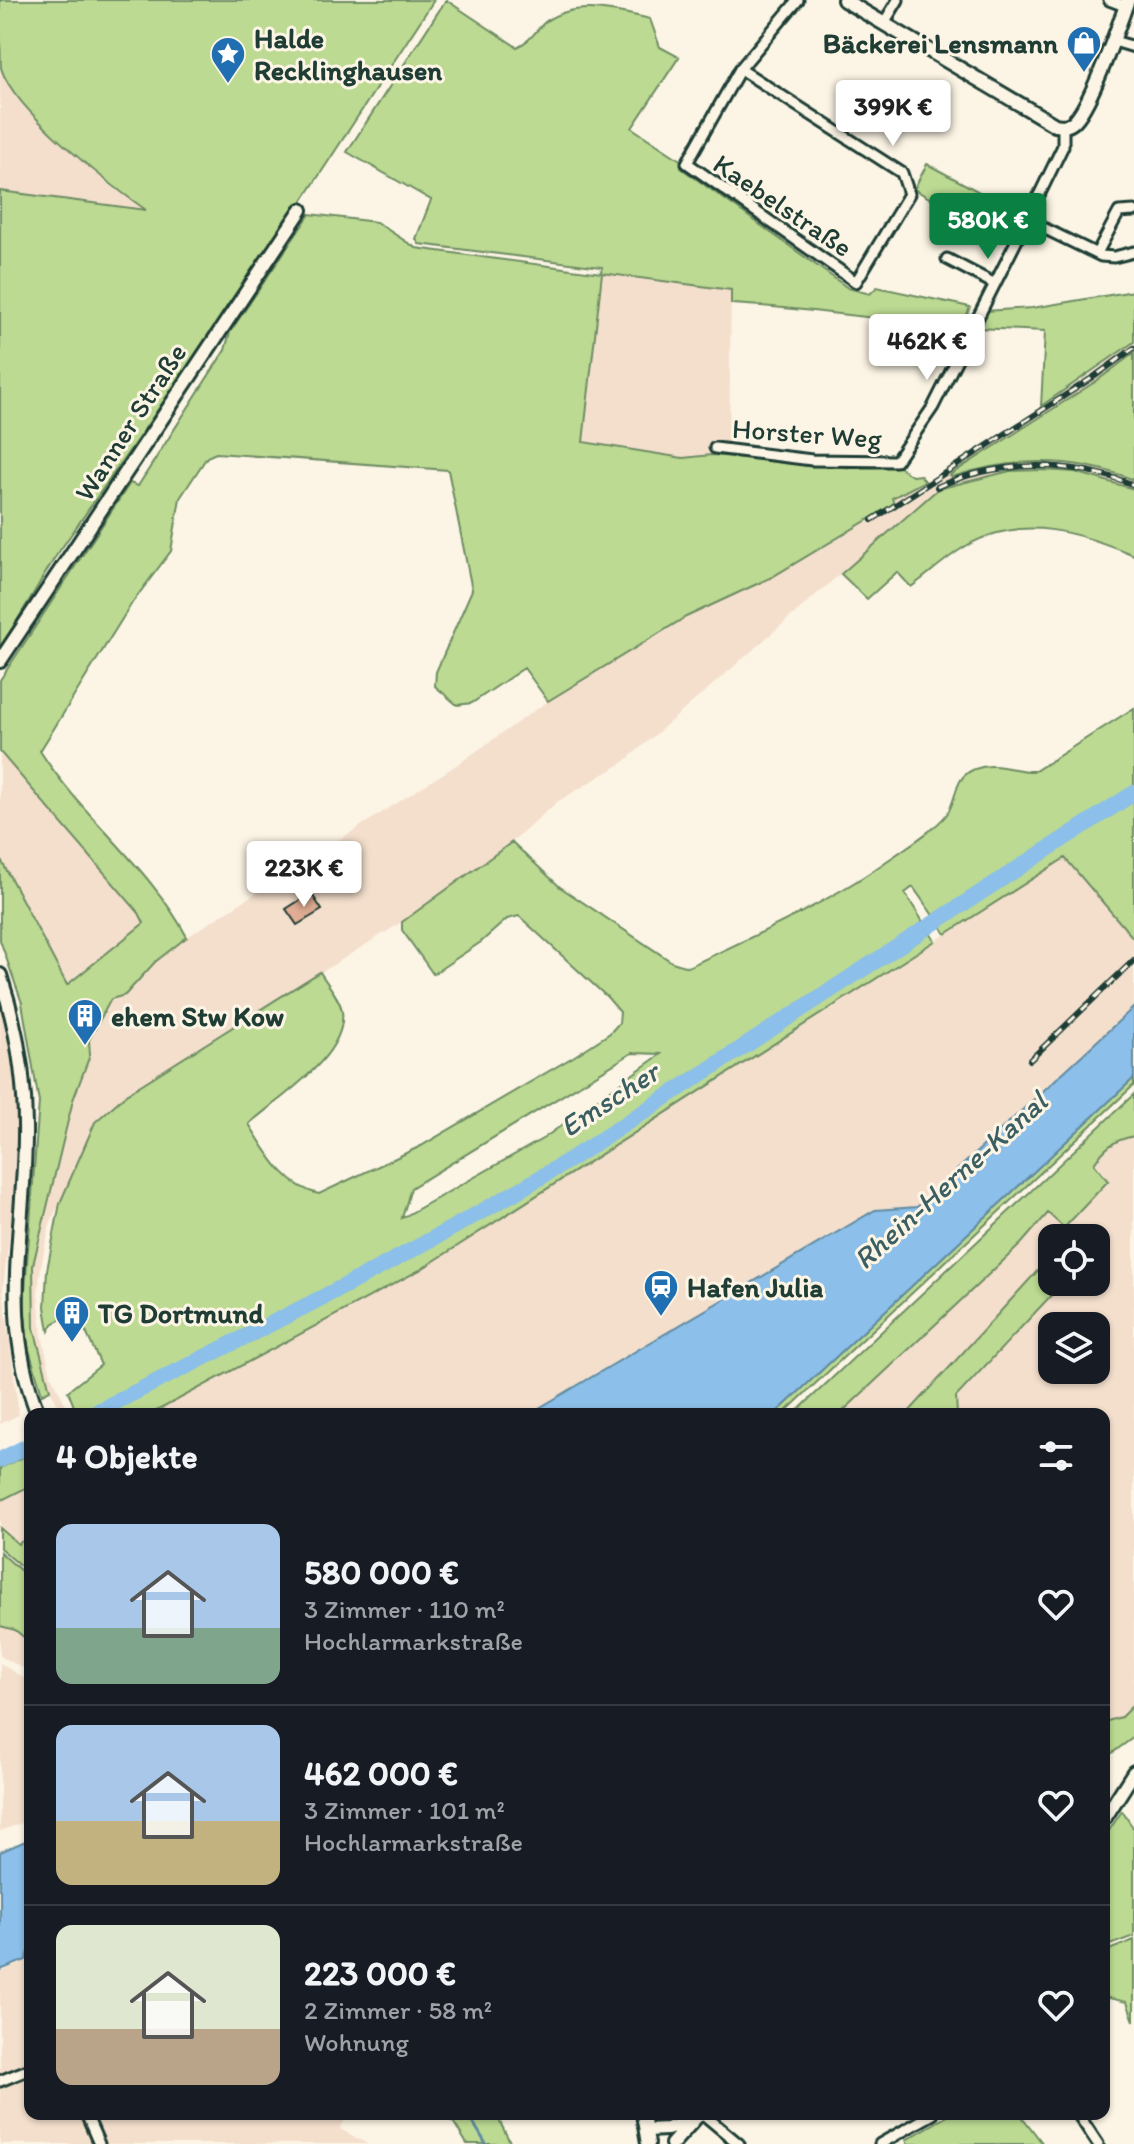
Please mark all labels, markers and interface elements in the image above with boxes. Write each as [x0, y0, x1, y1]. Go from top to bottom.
place label: Halde Recklinghausen [254, 21, 442, 87]
shop icon: Bäckerei Lensmann [1065, 24, 1103, 74]
place label: Bäckerei Lensmann [823, 26, 1058, 60]
place icon: Halde Recklinghausen [209, 35, 247, 85]
pin: 399K € [828, 80, 958, 148]
text: 399K € [854, 90, 932, 122]
street label: Kaebelstraße [707, 146, 859, 264]
pin: 580K € [923, 193, 1053, 261]
text: 580K € [947, 203, 1029, 235]
pin: 462K € [862, 314, 992, 382]
text: 462K € [887, 324, 967, 356]
street label: Wanner Straße [66, 337, 194, 507]
street label: Horster Weg [731, 411, 884, 455]
pin: 223K € [239, 841, 369, 909]
text: 223K € [265, 851, 343, 883]
building icon: ehem Stw Kow [66, 997, 104, 1047]
place label: ehem Stw Kow [111, 999, 284, 1033]
water label: Emscher [552, 1051, 669, 1145]
water label: Rhein-Herne-Kanal [845, 1081, 1057, 1277]
map controls [1038, 1224, 1110, 1384]
button: locate [1038, 1224, 1110, 1296]
station icon: Hafen Julia [642, 1268, 680, 1318]
place label: Hafen Julia [687, 1270, 823, 1304]
building icon: TG Dortmund [53, 1294, 91, 1344]
place label: TG Dortmund [97, 1296, 264, 1330]
button: layers [1038, 1312, 1110, 1384]
icon: filters [1034, 1434, 1078, 1478]
text: 4 Objekte [56, 1436, 198, 1477]
text: 580 000 € [304, 1552, 459, 1593]
icon: home [120, 1556, 216, 1652]
icon: heart [1034, 1582, 1078, 1626]
text: 3 Zimmer · 110 m² [304, 1593, 505, 1625]
text: Hochlarmarkstraße [304, 1625, 523, 1657]
text: 462 000 € [304, 1753, 458, 1794]
icon: home [120, 1757, 216, 1853]
icon: heart [1034, 1783, 1078, 1827]
text: 3 Zimmer · 101 m² [304, 1794, 505, 1826]
text: Hochlarmarkstraße [304, 1826, 523, 1858]
text: 223 000 € [304, 1953, 456, 1994]
icon: home [120, 1957, 216, 2053]
icon: heart [1034, 1983, 1078, 2027]
text: 2 Zimmer · 58 m² [304, 1994, 492, 2026]
text: Wohnung [304, 2026, 409, 2058]

